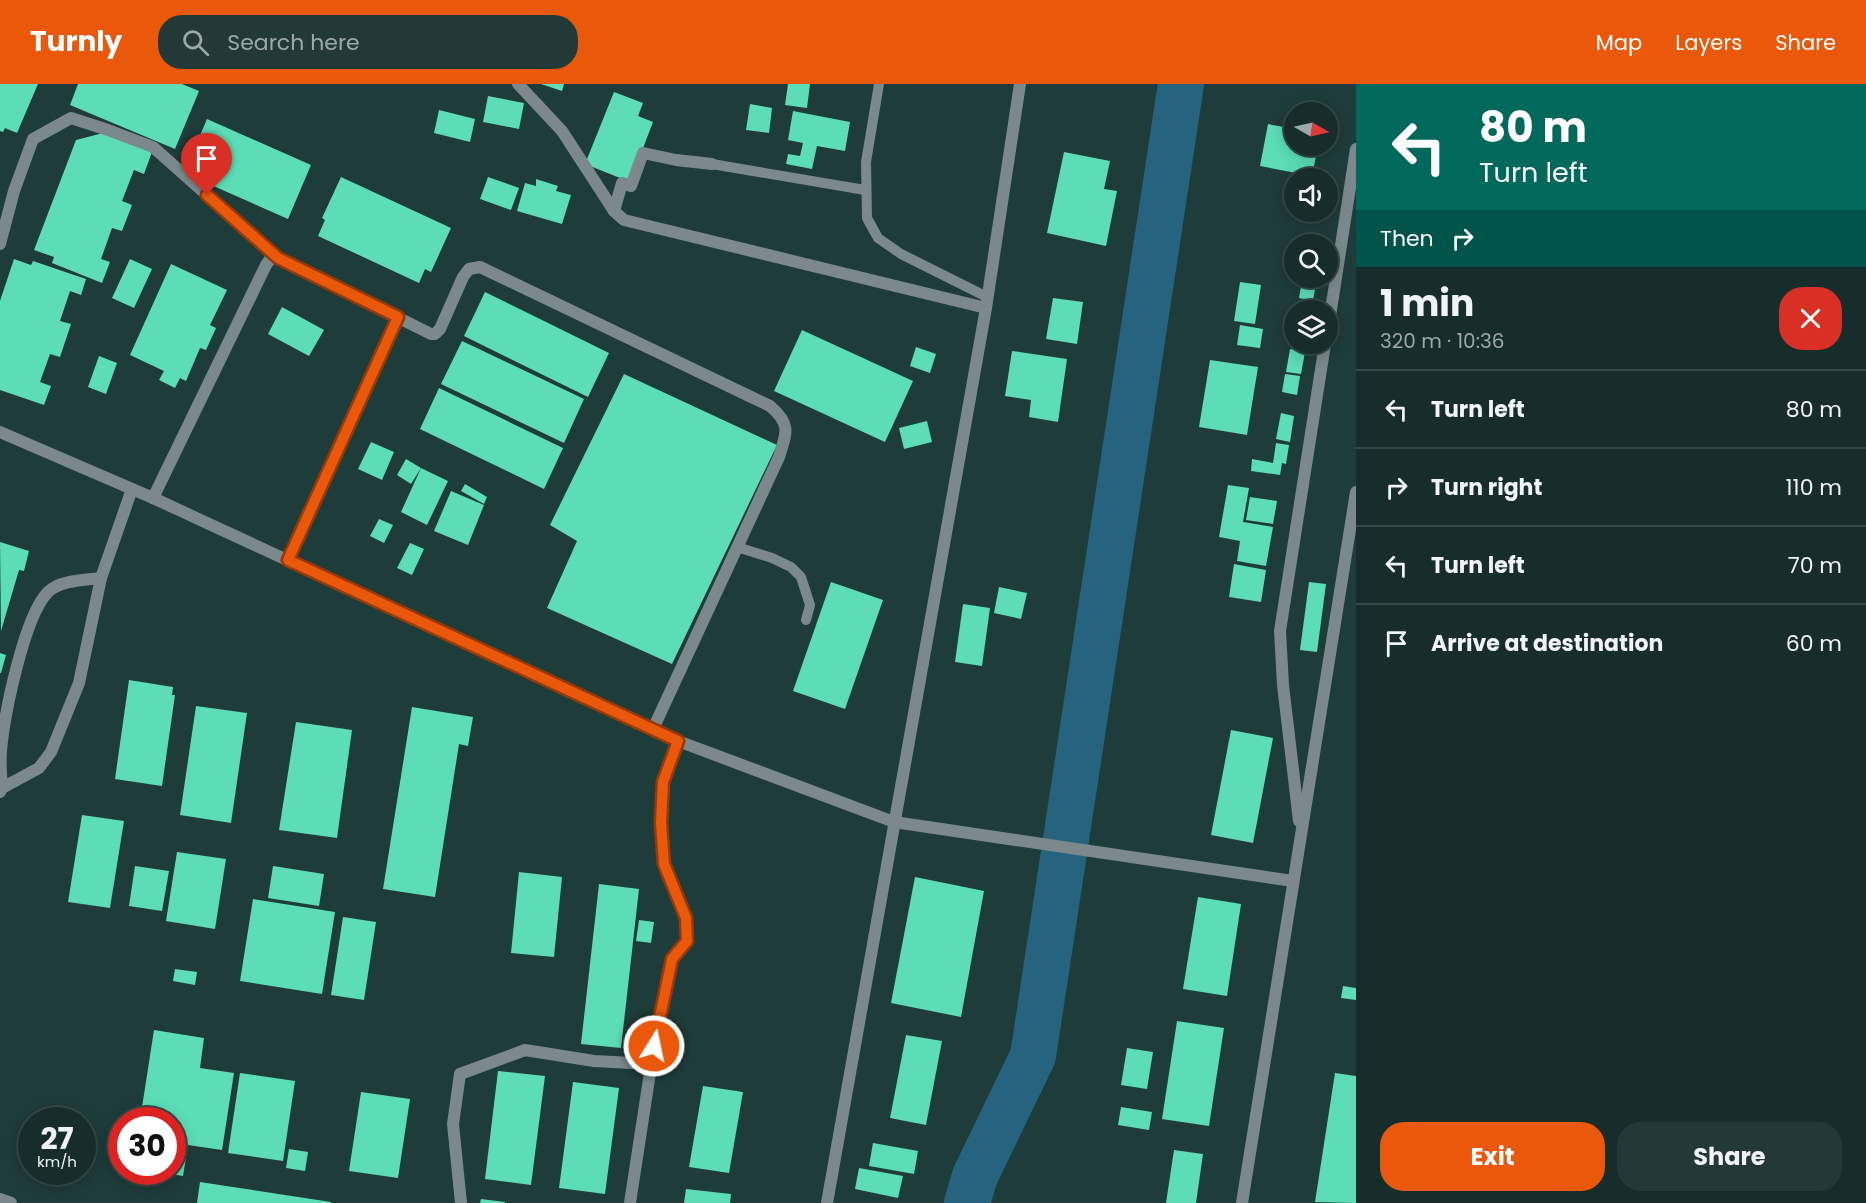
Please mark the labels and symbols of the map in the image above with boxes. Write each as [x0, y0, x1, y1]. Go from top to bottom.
north arrow [1284, 102, 1338, 156]
pin [181, 133, 232, 195]
position arrow [622, 1014, 686, 1078]
speed limit sign: 30 [108, 1107, 186, 1185]

